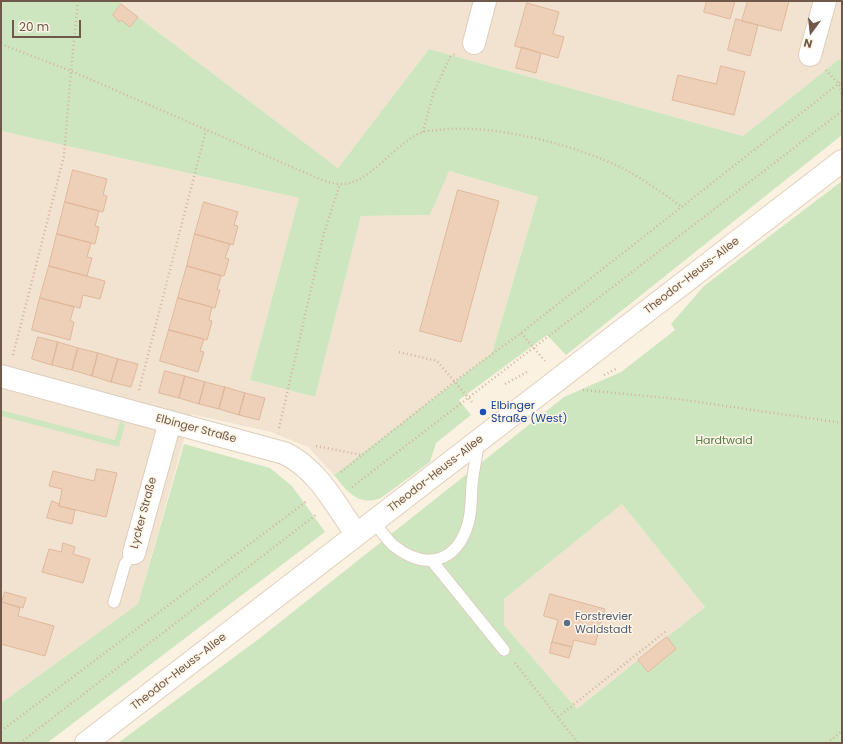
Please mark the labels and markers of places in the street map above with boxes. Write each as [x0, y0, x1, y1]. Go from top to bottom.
place label: Elbinger Straße (West) [491, 399, 568, 425]
marker: Elbinger Straße (West) [478, 407, 488, 417]
place label: Forstrevier Waldstadt [575, 610, 632, 636]
marker: Forstrevier Waldstadt [562, 618, 572, 628]

